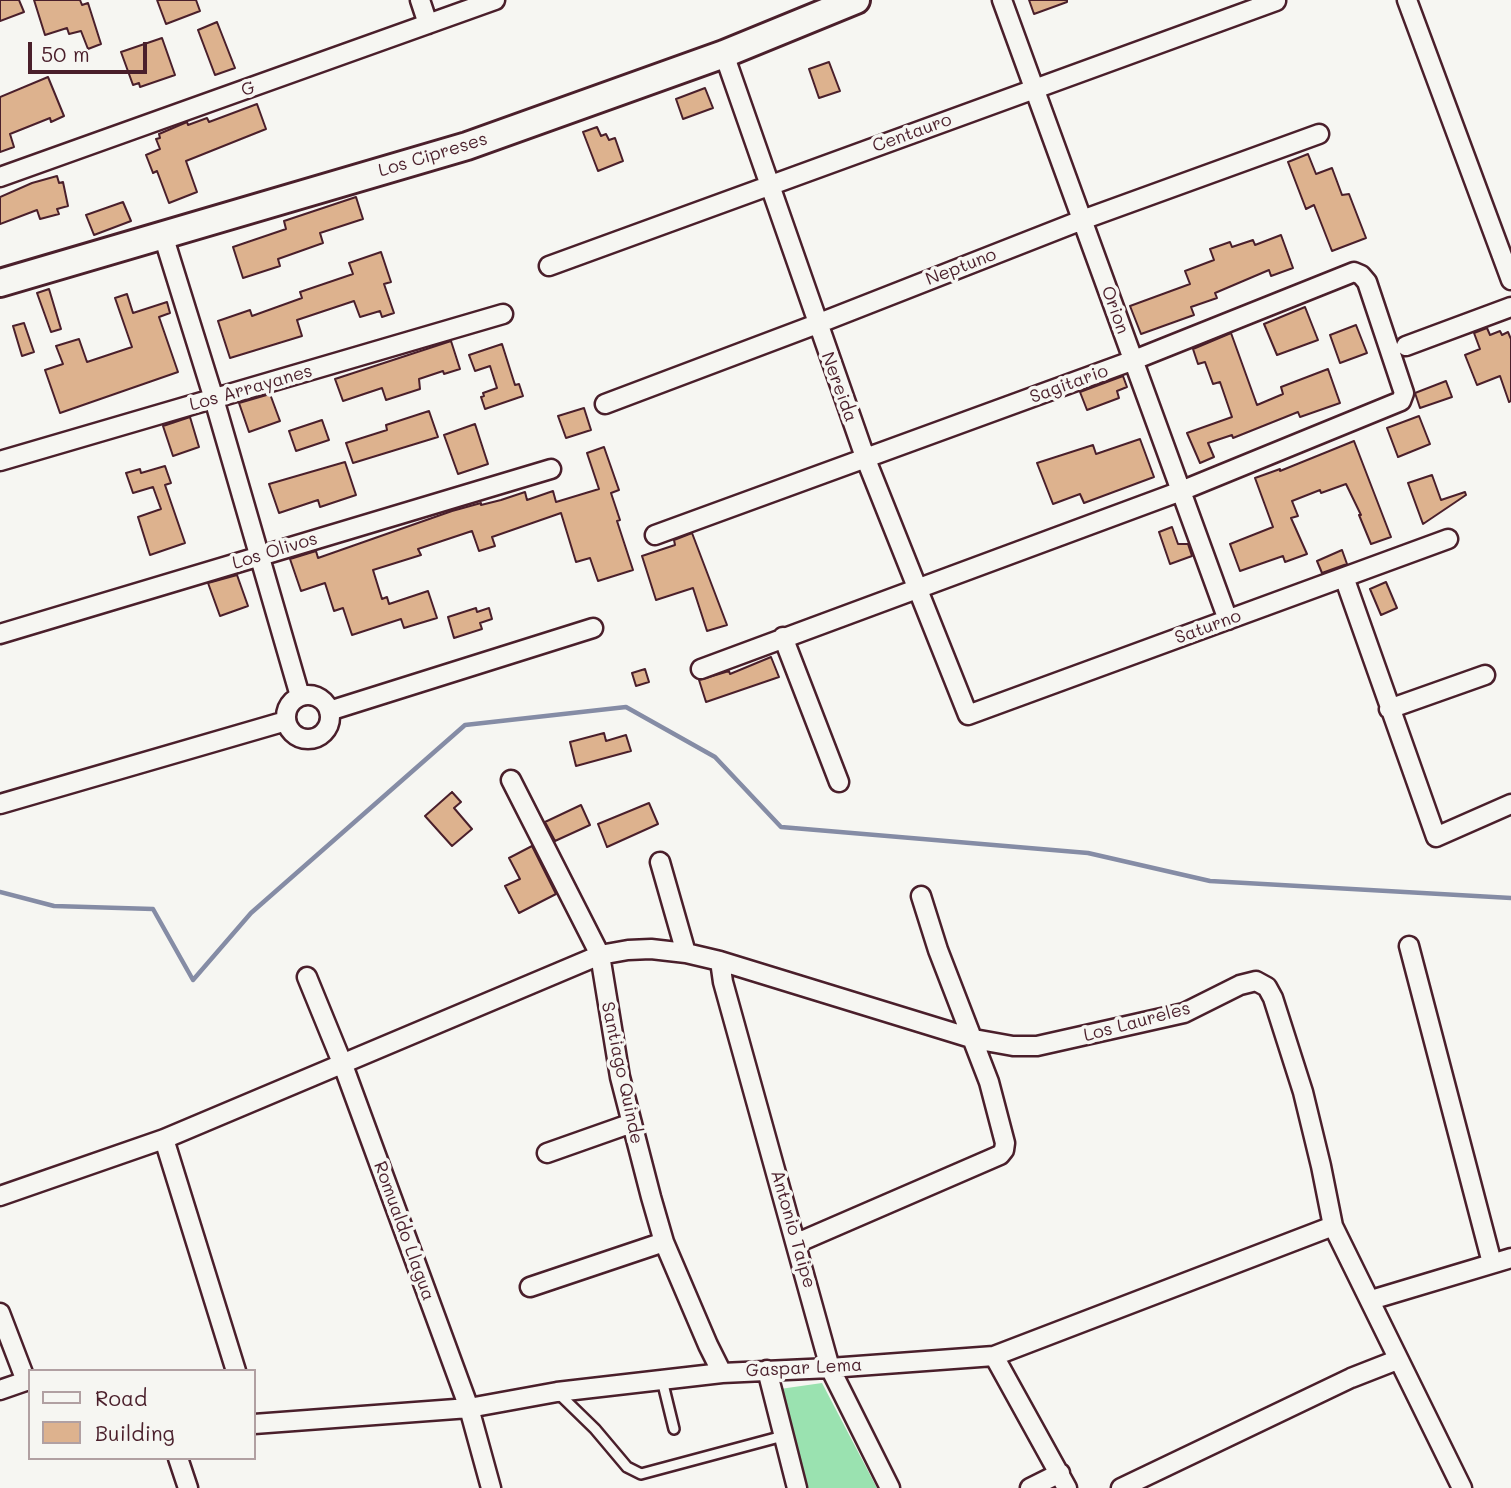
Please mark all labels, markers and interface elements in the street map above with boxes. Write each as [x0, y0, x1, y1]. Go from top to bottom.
scale bar [32, 28, 150, 72]
text: 50 m [41, 40, 90, 67]
street label: G [238, 77, 258, 101]
street label: Centauro [869, 109, 955, 157]
street label: Los Cipreses [376, 128, 490, 182]
street label: Neptuno [923, 244, 999, 290]
street label: Orion [1096, 283, 1134, 337]
street label: Nereida [816, 349, 862, 425]
street label: Los Arrayanes [187, 360, 315, 416]
street label: Sagitario [1027, 360, 1111, 408]
street label: Los Olivos [230, 528, 320, 574]
street label: Saturno [1172, 605, 1244, 649]
street label: Los Laureles [1081, 997, 1193, 1047]
street label: Santiago Quinde [596, 1000, 648, 1146]
street label: Romualdo Llagua [369, 1158, 439, 1304]
street label: Antonio Taipe [766, 1167, 820, 1291]
street label: Gaspar Lema [745, 1354, 863, 1382]
legend [28, 1369, 256, 1460]
text: Road [95, 1384, 147, 1411]
text: Building [95, 1419, 175, 1446]

